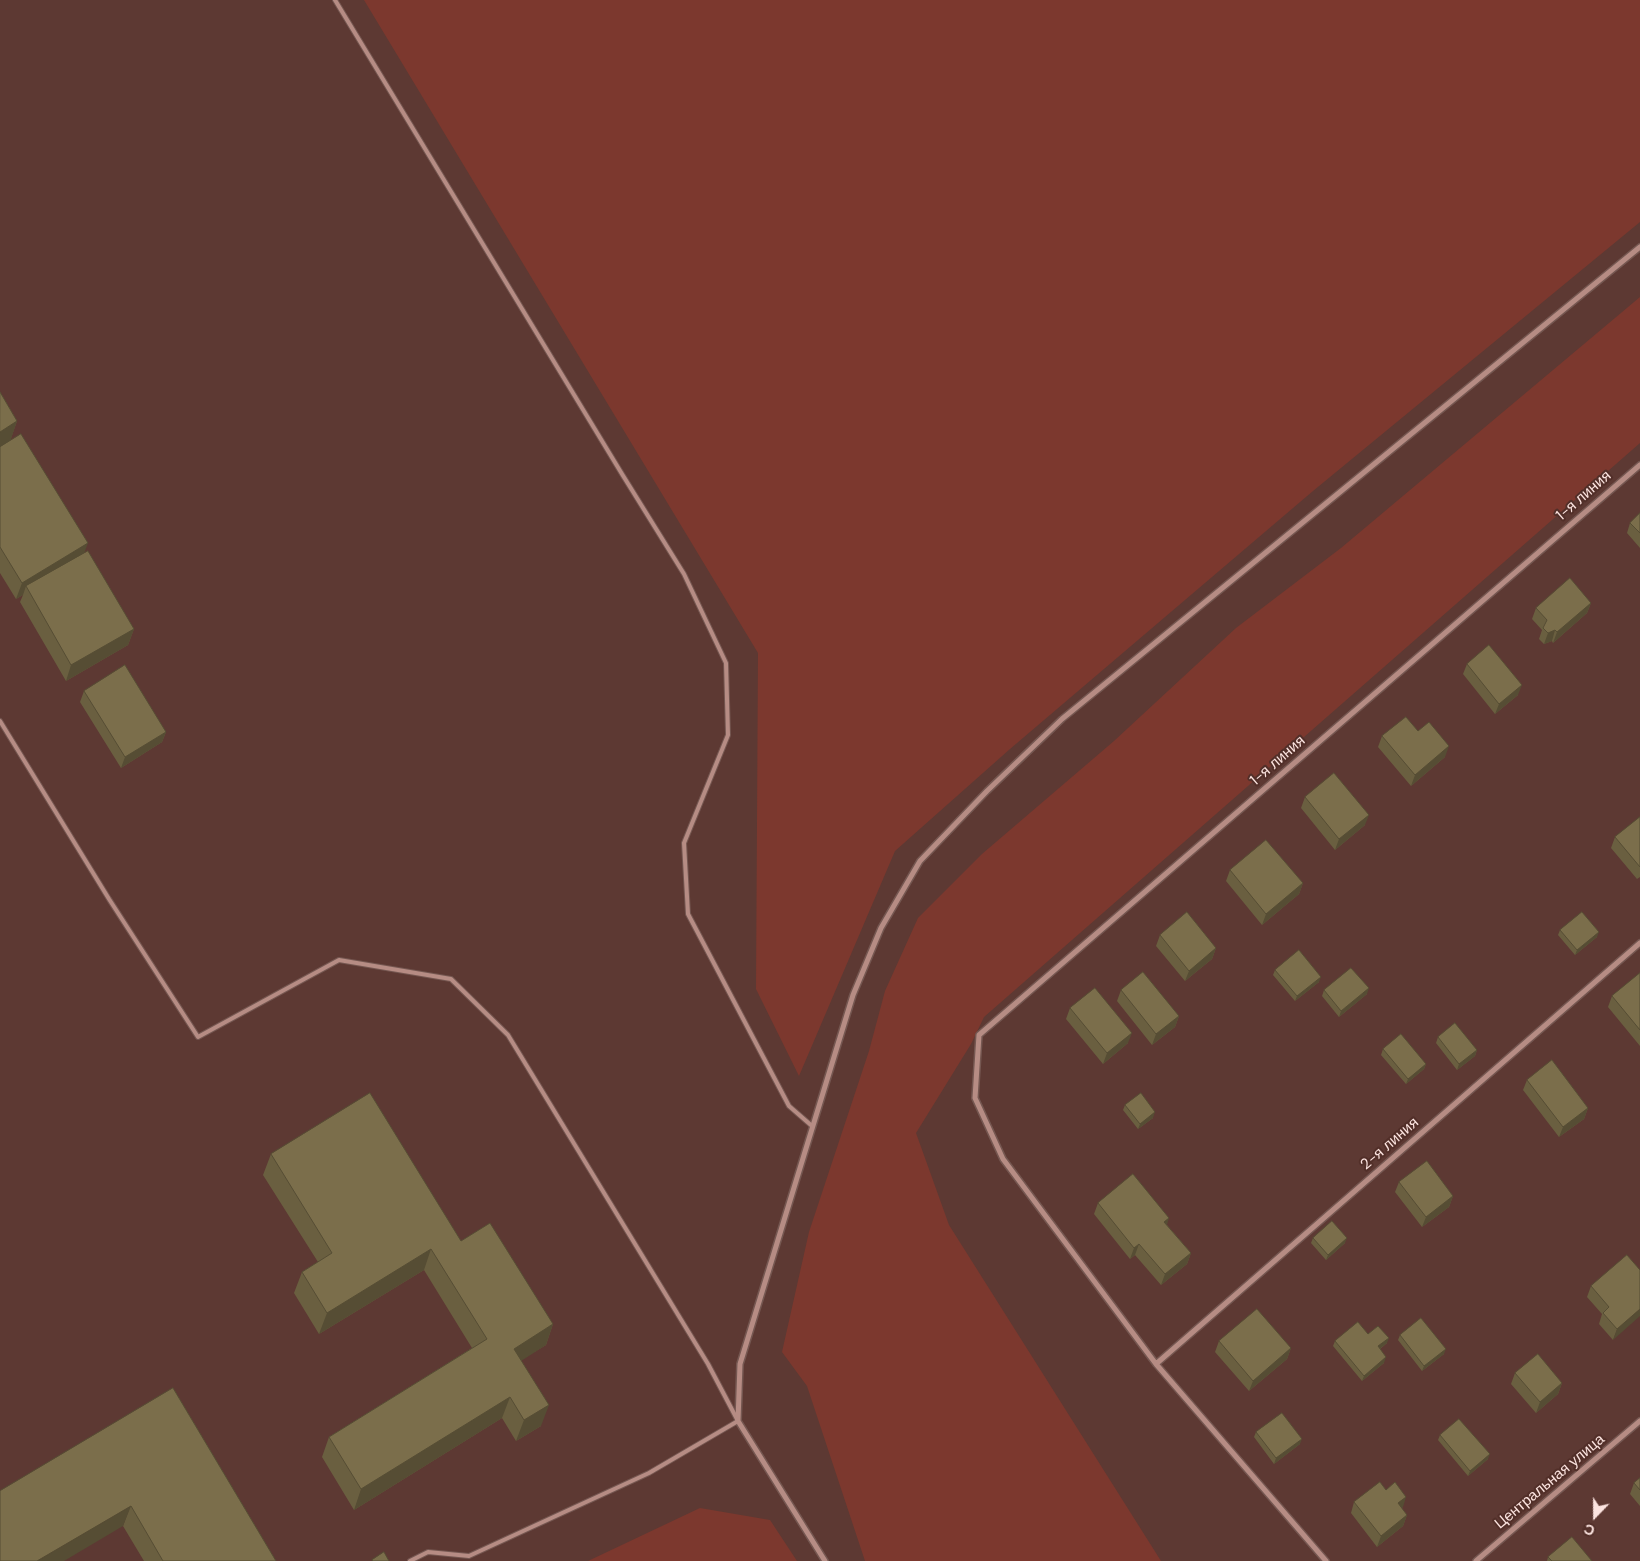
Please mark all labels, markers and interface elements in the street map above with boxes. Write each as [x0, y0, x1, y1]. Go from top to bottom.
street label: 1-я линия [1553, 467, 1615, 525]
street label: 1-я линия [1247, 732, 1309, 790]
street label: 2-я линия [1357, 1114, 1423, 1174]
street label: Центральная улица [1491, 1431, 1609, 1533]
north arrow [1570, 1491, 1620, 1541]
text: С [1581, 1520, 1597, 1540]

